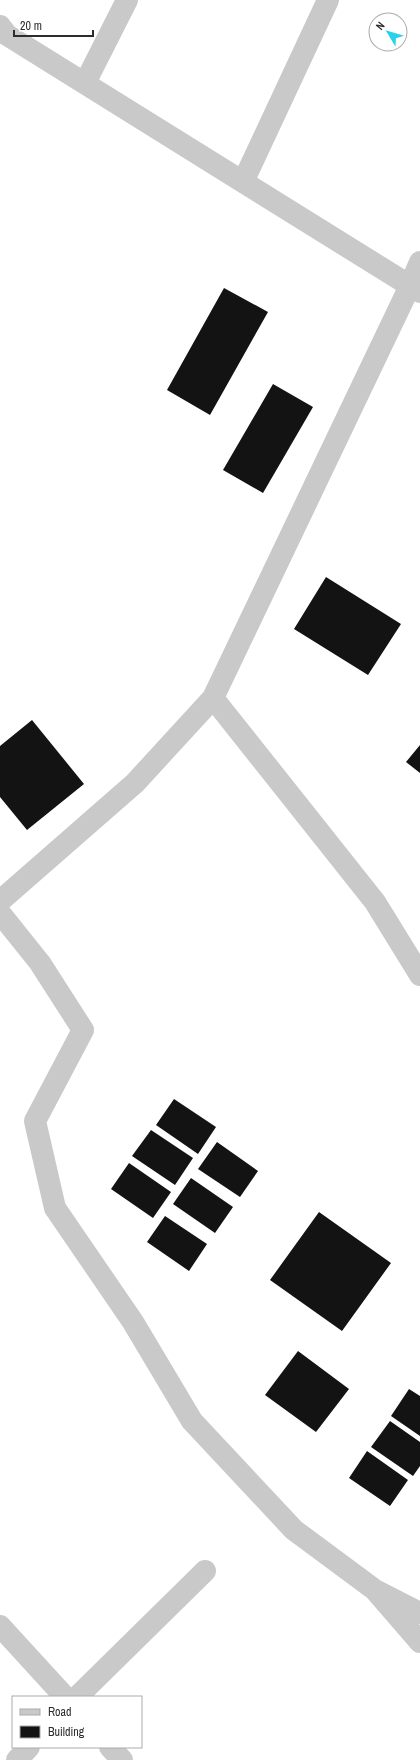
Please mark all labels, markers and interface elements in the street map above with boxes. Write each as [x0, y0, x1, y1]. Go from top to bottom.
scale bar [14, 12, 93, 38]
north arrow [368, 12, 408, 52]
text: 20 m [20, 18, 42, 34]
text: N [373, 19, 388, 33]
legend [12, 1696, 142, 1748]
text: Road [48, 1704, 72, 1720]
text: Building [48, 1724, 85, 1740]

